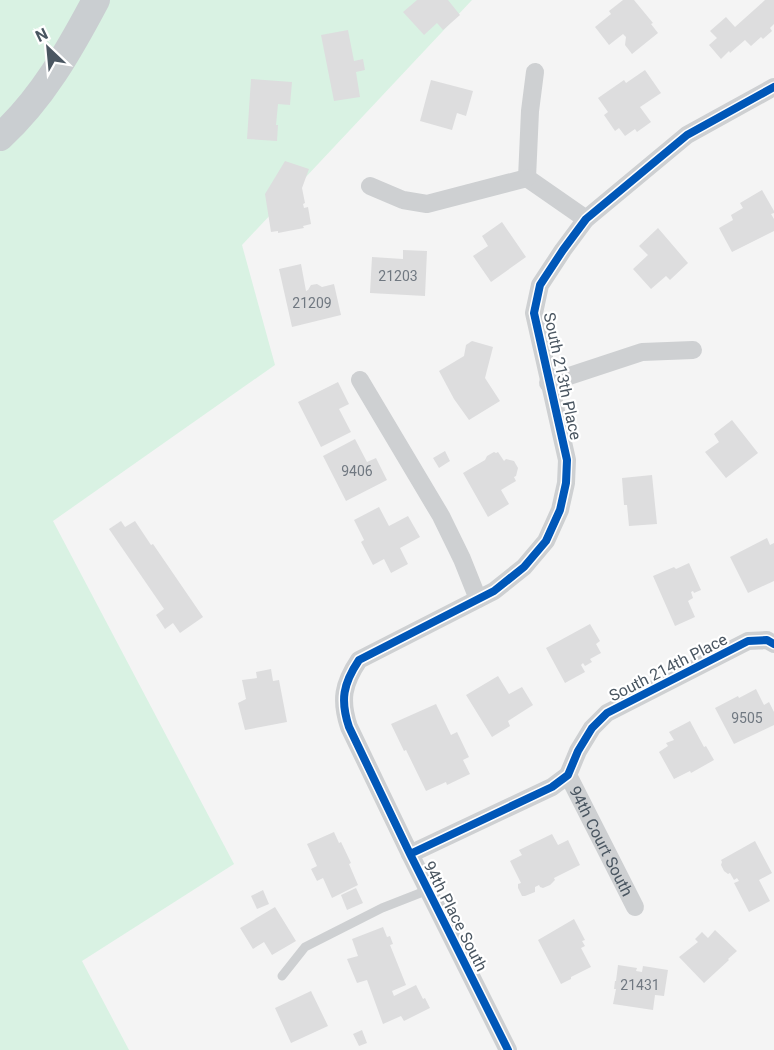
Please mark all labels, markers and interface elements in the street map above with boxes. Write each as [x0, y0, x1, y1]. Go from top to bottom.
north arrow [18, 18, 78, 78]
text: N [32, 24, 51, 46]
house number: 21203 [378, 268, 418, 284]
house number: 21209 [292, 295, 332, 311]
street label: South 213th Place [540, 311, 585, 442]
house number: 9406 [341, 463, 373, 479]
street label: South 214th Place [606, 629, 730, 705]
house number: 9505 [731, 710, 763, 726]
street label: 94th Court South [565, 783, 637, 899]
street label: 94th Place South [420, 858, 491, 974]
house number: 21431 [620, 977, 660, 993]

